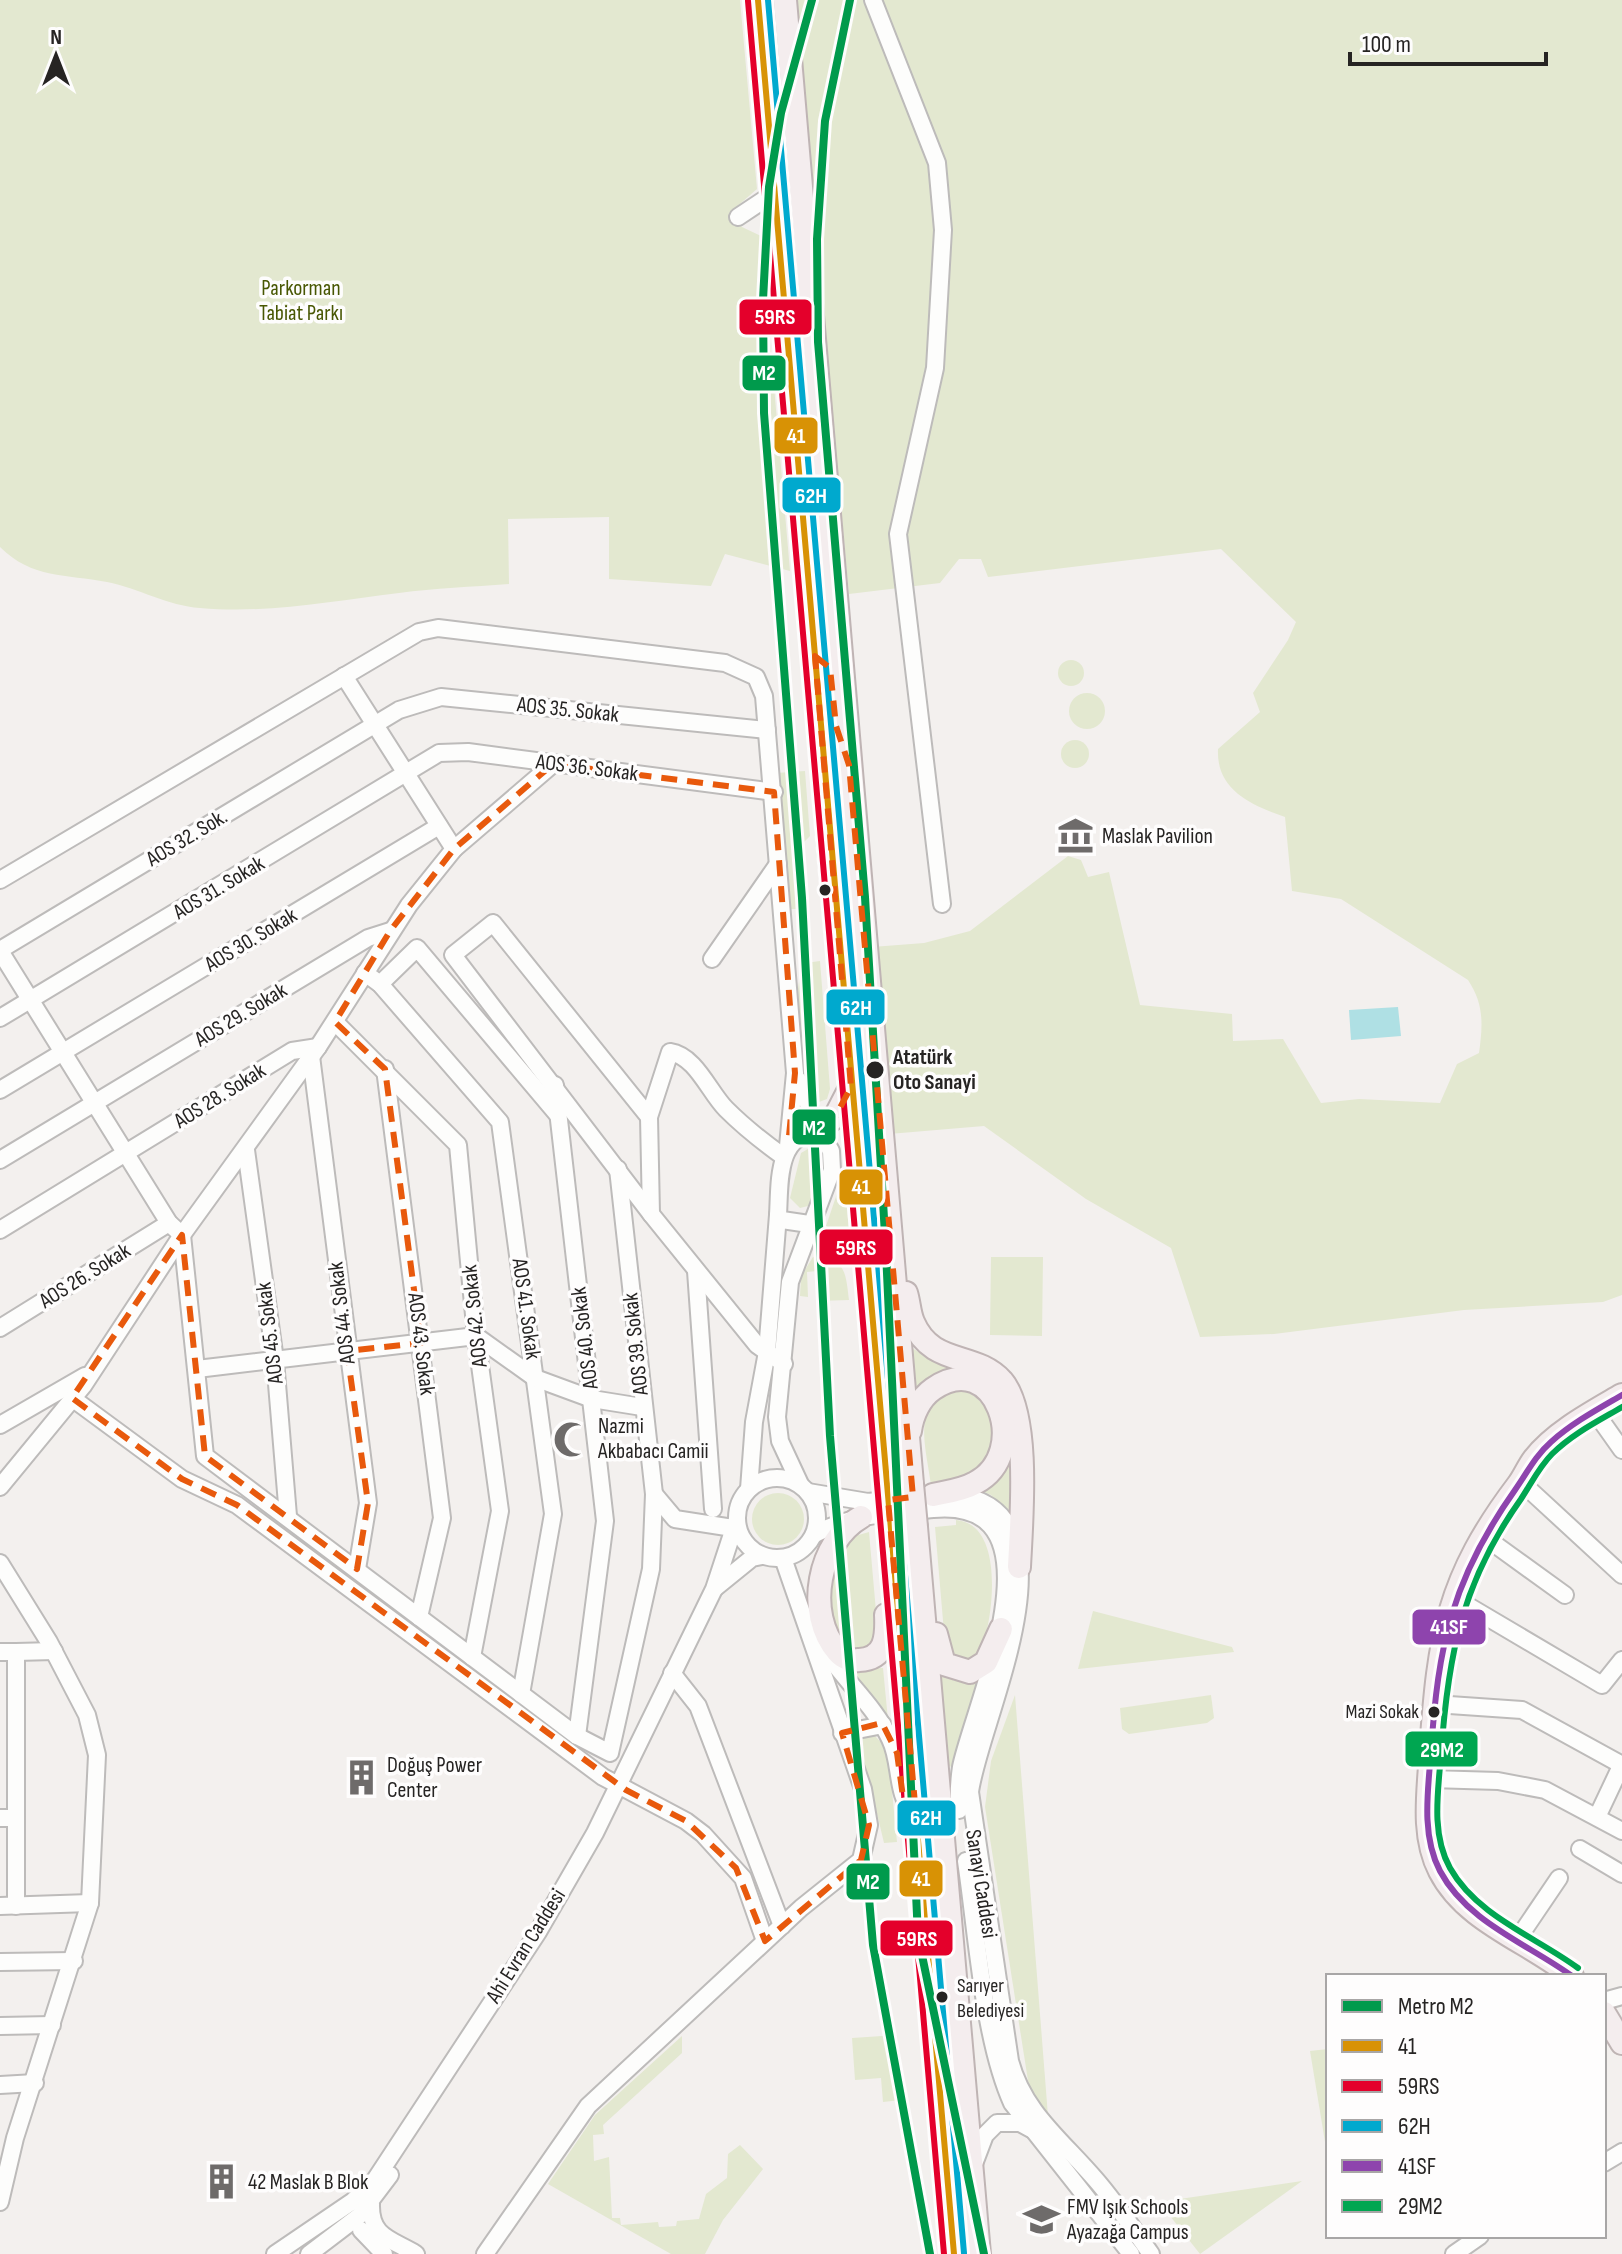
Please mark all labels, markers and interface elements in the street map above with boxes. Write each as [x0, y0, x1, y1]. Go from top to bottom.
north arrow [16, 16, 96, 96]
scale bar [1350, 16, 1546, 66]
text: N [50, 24, 62, 51]
text: 100 m [1362, 30, 1411, 59]
park label: Parkorman Tabiat Parkı [259, 275, 343, 327]
line badge: 59RS [738, 298, 813, 336]
text: 59RS [755, 304, 795, 331]
line badge: M2 [741, 354, 787, 392]
text: M2 [752, 360, 776, 387]
line badge: 41 [773, 416, 819, 455]
text: 41 [787, 423, 806, 450]
line badge: 62H [781, 476, 842, 514]
text: 62H [795, 483, 827, 510]
street label: AOS 35. Sokak [515, 691, 621, 729]
street label: AOS 36. Sokak [533, 748, 640, 788]
street label: AOS 32. Sok. [141, 803, 232, 873]
museum icon: Maslak Pavilion [1057, 817, 1095, 855]
place label: Maslak Pavilion [1102, 823, 1213, 850]
street label: AOS 31. Sokak [168, 850, 270, 926]
unlabelled marker [817, 882, 833, 898]
street label: AOS 30. Sokak [199, 902, 302, 979]
street label: AOS 29. Sokak [189, 977, 292, 1054]
line badge: 62H [825, 988, 886, 1026]
text: 62H [840, 995, 872, 1022]
place label: Atatürk Oto Sanayi [892, 1044, 976, 1096]
street label: AOS 28. Sokak [168, 1057, 271, 1135]
marker: Atatürk Oto Sanayi [864, 1059, 886, 1081]
line badge: M2 [791, 1108, 837, 1146]
text: M2 [802, 1115, 826, 1142]
line badge: 41 [838, 1168, 884, 1206]
text: 41 [852, 1174, 871, 1201]
line badge: 59RS [818, 1228, 894, 1266]
text: 59RS [836, 1235, 876, 1262]
street label: AOS 26. Sokak [34, 1237, 136, 1315]
street label: AOS 41. Sokak [505, 1256, 547, 1362]
street label: AOS 44. Sokak [322, 1260, 362, 1367]
street label: AOS 42. Sokak [456, 1263, 494, 1369]
street label: AOS 45. Sokak [250, 1280, 290, 1386]
street label: AOS 40. Sokak [565, 1285, 605, 1392]
street label: AOS 43. Sokak [401, 1290, 441, 1397]
street label: AOS 39. Sokak [617, 1291, 655, 1398]
place label: Nazmi Akbabacı Camii [597, 1413, 709, 1465]
mosque icon: Nazmi Akbabacı Camii [553, 1420, 591, 1458]
line badge: 41SF [1411, 1608, 1487, 1646]
text: 41SF [1430, 1614, 1468, 1641]
place label: Mazi Sokak [1346, 1700, 1419, 1724]
marker: Mazi Sokak [1426, 1704, 1442, 1720]
line badge: 29M2 [1404, 1730, 1479, 1768]
text: 29M2 [1420, 1737, 1464, 1764]
place label: Doğuş Power Center [387, 1752, 482, 1804]
building icon: Doğuş Power Center [342, 1759, 380, 1797]
line badge: 62H [896, 1799, 957, 1837]
text: 62H [910, 1805, 942, 1832]
street label: Sanayi Caddesi [959, 1828, 1003, 1940]
line badge: 41 [898, 1859, 944, 1898]
line badge: M2 [845, 1862, 891, 1901]
text: 41 [912, 1866, 931, 1893]
text: M2 [856, 1869, 880, 1896]
street label: Ahi Evran Caddesi [480, 1884, 572, 2009]
line badge: 59RS [879, 1919, 954, 1957]
text: 59RS [897, 1926, 937, 1953]
place label: Sarıyer Belediyesi [957, 1974, 1024, 2023]
legend [1326, 1974, 1606, 2238]
marker: Sarıyer Belediyesi [934, 1989, 950, 2005]
text: Metro M2 [1398, 1992, 1474, 2021]
text: 41 [1398, 2032, 1417, 2061]
text: 59RS [1398, 2072, 1440, 2101]
text: 62H [1398, 2112, 1431, 2141]
text: 41SF [1398, 2152, 1436, 2181]
building icon: 42 Maslak B Blok [203, 2163, 241, 2201]
place label: 42 Maslak B Blok [248, 2169, 369, 2196]
text: 29M2 [1398, 2192, 1443, 2221]
place label: FMV Işık Schools Ayazağa Campus [1066, 2194, 1189, 2246]
school or university icon: FMV Işık Schools Ayazağa Campus [1022, 2201, 1060, 2239]

